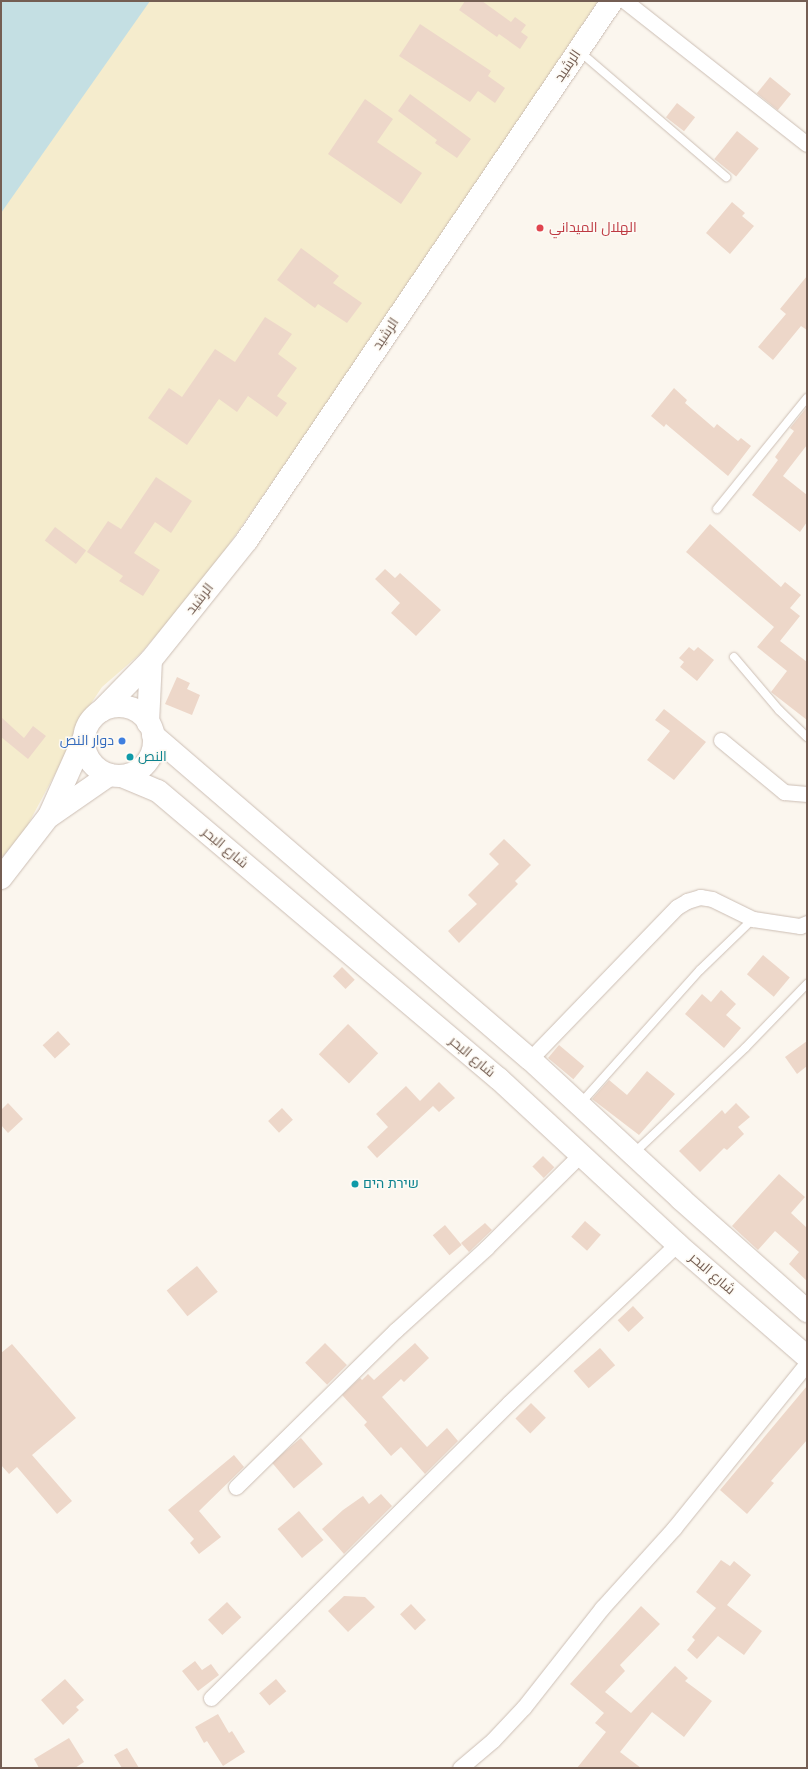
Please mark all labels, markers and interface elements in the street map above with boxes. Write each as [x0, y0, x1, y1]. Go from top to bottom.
street label: الرشيد [551, 47, 585, 85]
place label: الهلال الميداني [549, 220, 637, 236]
marker: الهلال الميداني [534, 222, 546, 234]
street label: الرشيد [369, 315, 403, 353]
street label: الرشيد [183, 580, 217, 618]
place label: دوار النص [60, 733, 114, 749]
marker: دوار النص [117, 736, 127, 746]
place label: النص [138, 749, 167, 765]
marker: النص [125, 752, 135, 762]
street label: شارع البحر [198, 824, 252, 872]
street label: شارع البحر [445, 1033, 499, 1081]
place label: שירת הים [363, 1176, 419, 1192]
marker: שירת הים [350, 1179, 360, 1189]
street label: شارع البحر [686, 1250, 738, 1298]

